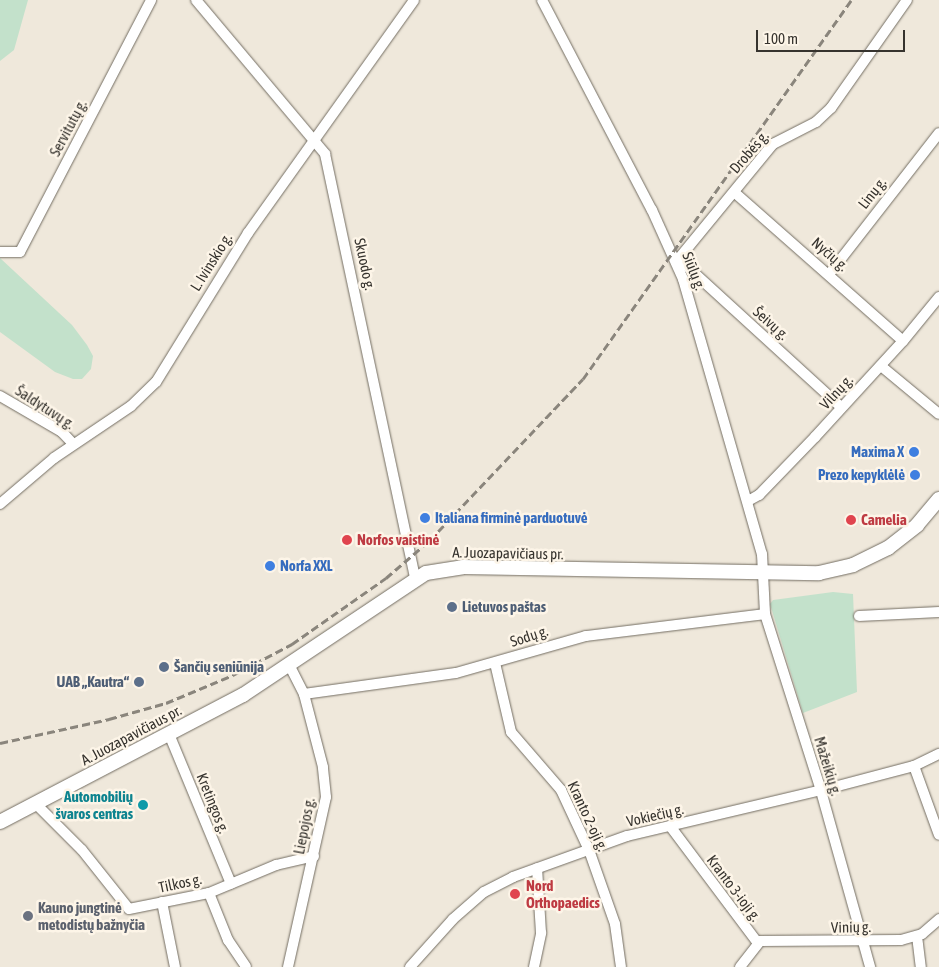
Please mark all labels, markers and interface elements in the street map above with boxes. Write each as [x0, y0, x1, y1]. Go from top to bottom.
scale bar [759, 20, 908, 52]
text: 100 m [764, 30, 798, 47]
street label: Servitutų g. [46, 97, 90, 159]
street label: Drobės g. [726, 127, 772, 177]
street label: Linų g. [854, 174, 890, 212]
street label: L. Ivinskio g. [186, 230, 236, 294]
street label: Nyčių g. [808, 233, 852, 275]
street label: Skuodo g. [351, 236, 379, 292]
street label: Siūlų g. [679, 249, 709, 293]
street label: Šeivų g. [750, 303, 792, 343]
street label: Vilnų g. [816, 371, 856, 413]
street label: Šaldytuvų g. [12, 381, 78, 433]
place label: Maxima X [851, 443, 904, 461]
marker: Maxima X [908, 446, 920, 458]
place label: Prezo kepyklėlė [818, 466, 905, 484]
marker: Prezo kepyklėlė [909, 469, 921, 481]
place label: Italiana firminė parduotuvė [435, 509, 588, 527]
place label: Camelia [861, 511, 907, 529]
marker: Italiana firminė parduotuvė [419, 512, 431, 524]
marker: Camelia [845, 514, 857, 526]
place label: Norfos vaistinė [357, 531, 439, 549]
marker: Norfos vaistinė [341, 534, 353, 546]
street label: A. Juozapavičiaus pr. [452, 543, 564, 563]
place label: Norfa XXL [280, 557, 333, 575]
marker: Norfa XXL [264, 560, 276, 572]
place label: Lietuvos paštas [462, 598, 546, 616]
marker: Lietuvos paštas [446, 601, 458, 613]
street label: Sodų g. [508, 621, 550, 651]
place label: Šančių seniūnija [174, 658, 264, 676]
marker: Šančių seniūnija [158, 661, 170, 673]
place label: UAB „Kautra“ [57, 673, 129, 691]
marker: UAB „Kautra“ [133, 676, 145, 688]
street label: A. Juozapavičiaus pr. [78, 701, 184, 769]
street label: Mažeikių g. [811, 734, 845, 798]
street label: Kretingos g. [193, 770, 233, 836]
street label: Kranto 2-oji g. [564, 778, 612, 854]
place label: Automobilių švaros centras [56, 787, 133, 822]
street label: Liepojos g. [290, 796, 318, 856]
marker: Automobilių švaros centras [137, 799, 149, 811]
street label: Vokiečių g. [625, 800, 685, 830]
street label: Kranto 3-ioji g. [703, 851, 765, 925]
street label: Tilkos g. [157, 870, 203, 896]
place label: Nord Orthopaedics [526, 876, 600, 911]
marker: Nord Orthopaedics [508, 887, 522, 901]
place label: Kauno jungtinė metodistų bažnyčia [38, 898, 145, 933]
marker: Kauno jungtinė metodistų bažnyčia [22, 910, 34, 922]
street label: Vinių g. [831, 918, 871, 936]

